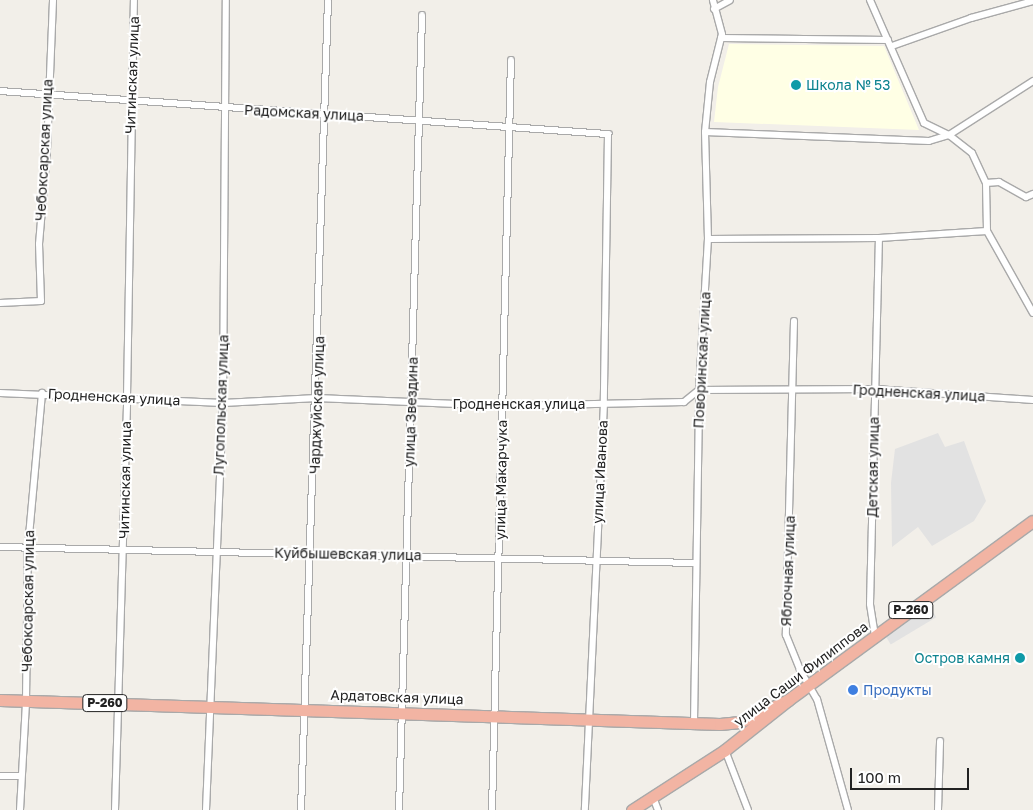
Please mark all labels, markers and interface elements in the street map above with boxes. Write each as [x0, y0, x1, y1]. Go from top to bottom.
street label: Читинская улица [122, 16, 142, 134]
place label: Школа № 53 [806, 77, 890, 93]
street label: Чебоксарская улица [32, 79, 56, 221]
marker: Школа № 53 [790, 79, 802, 91]
street label: Радомская улица [244, 101, 364, 125]
street label: Поворинская улица [690, 291, 714, 429]
street label: Лугопольская улица [210, 334, 232, 476]
street label: Чарджуйская улица [306, 336, 328, 474]
street label: улица Звездина [401, 357, 421, 467]
street label: Гродненская улица [852, 381, 986, 405]
street label: Гродненская улица [47, 385, 181, 409]
street label: Гродненская улица [453, 396, 585, 412]
street label: Детская улица [864, 416, 882, 518]
street label: улица Макарчука [492, 420, 510, 540]
street label: улица Иванова [589, 420, 611, 524]
street label: Читинская улица [116, 421, 134, 539]
street label: Яблочная улица [778, 515, 798, 627]
street label: Чебоксарская улица [18, 530, 38, 672]
street label: Куйбышевская улица [274, 544, 422, 564]
road number: Р-260 [887, 600, 935, 620]
street label: улица Саши Филиппова [731, 618, 871, 730]
place label: Остров камня [914, 650, 1010, 666]
marker: Остров камня [1014, 652, 1026, 664]
place label: Продукты [863, 682, 932, 698]
marker: Продукты [847, 684, 859, 696]
street label: Ардатовская улица [330, 686, 464, 708]
road number: Р-260 [81, 694, 129, 712]
scale bar [853, 758, 972, 790]
text: 100 m [858, 768, 901, 786]

